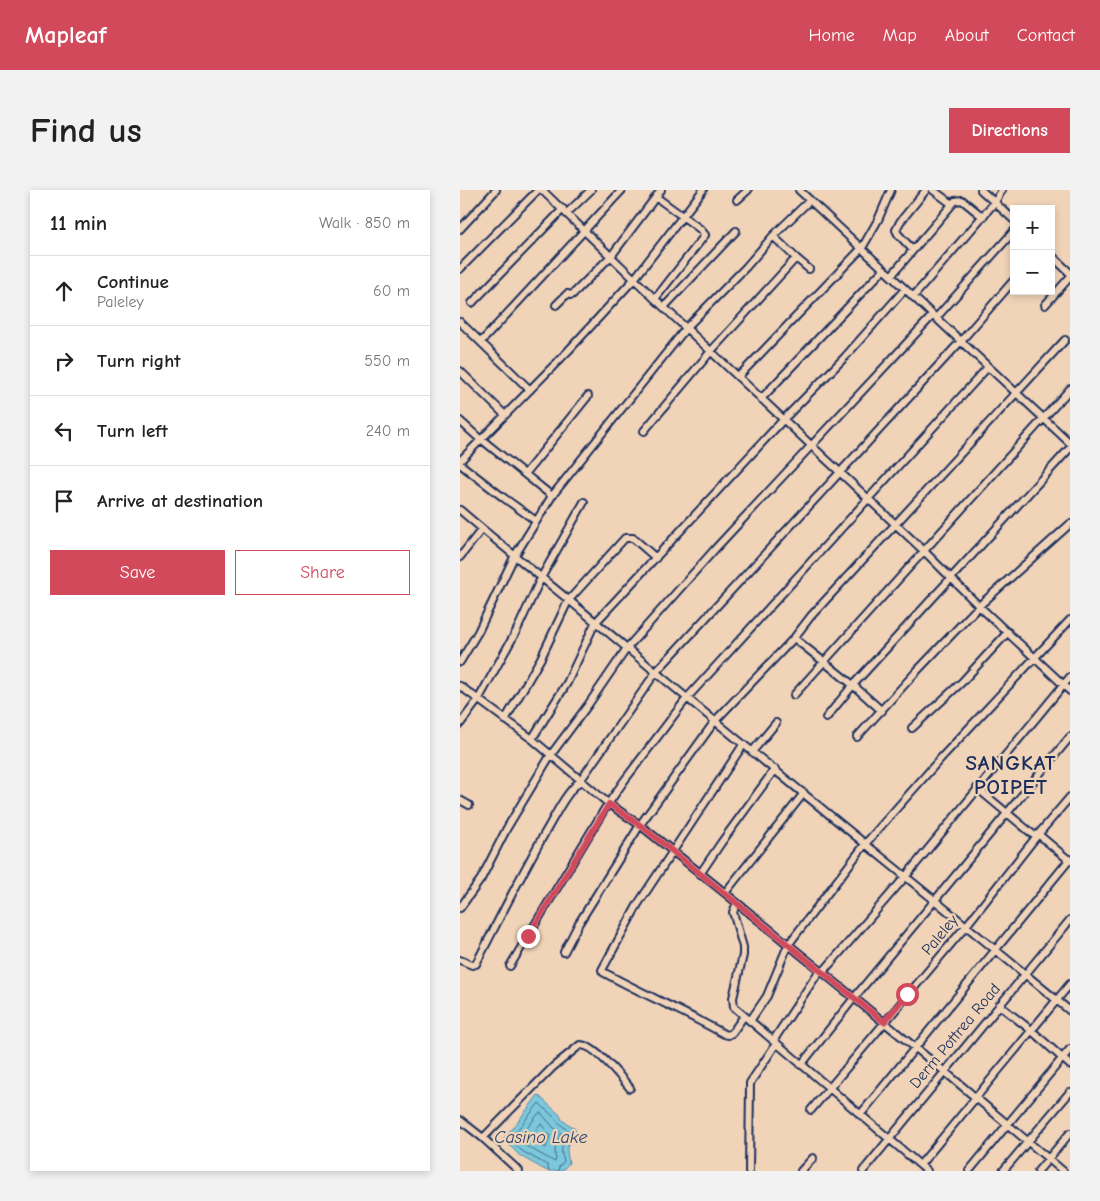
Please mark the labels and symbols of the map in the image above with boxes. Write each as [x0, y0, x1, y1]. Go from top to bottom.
district label: SANGKAT POIPET [965, 751, 1057, 799]
street label: Paleley [918, 911, 962, 959]
route end [517, 925, 540, 948]
street label: Derm Pottrea Road [906, 980, 1004, 1092]
route start [896, 983, 919, 1006]
water label: Casino Lake [494, 1127, 588, 1148]

